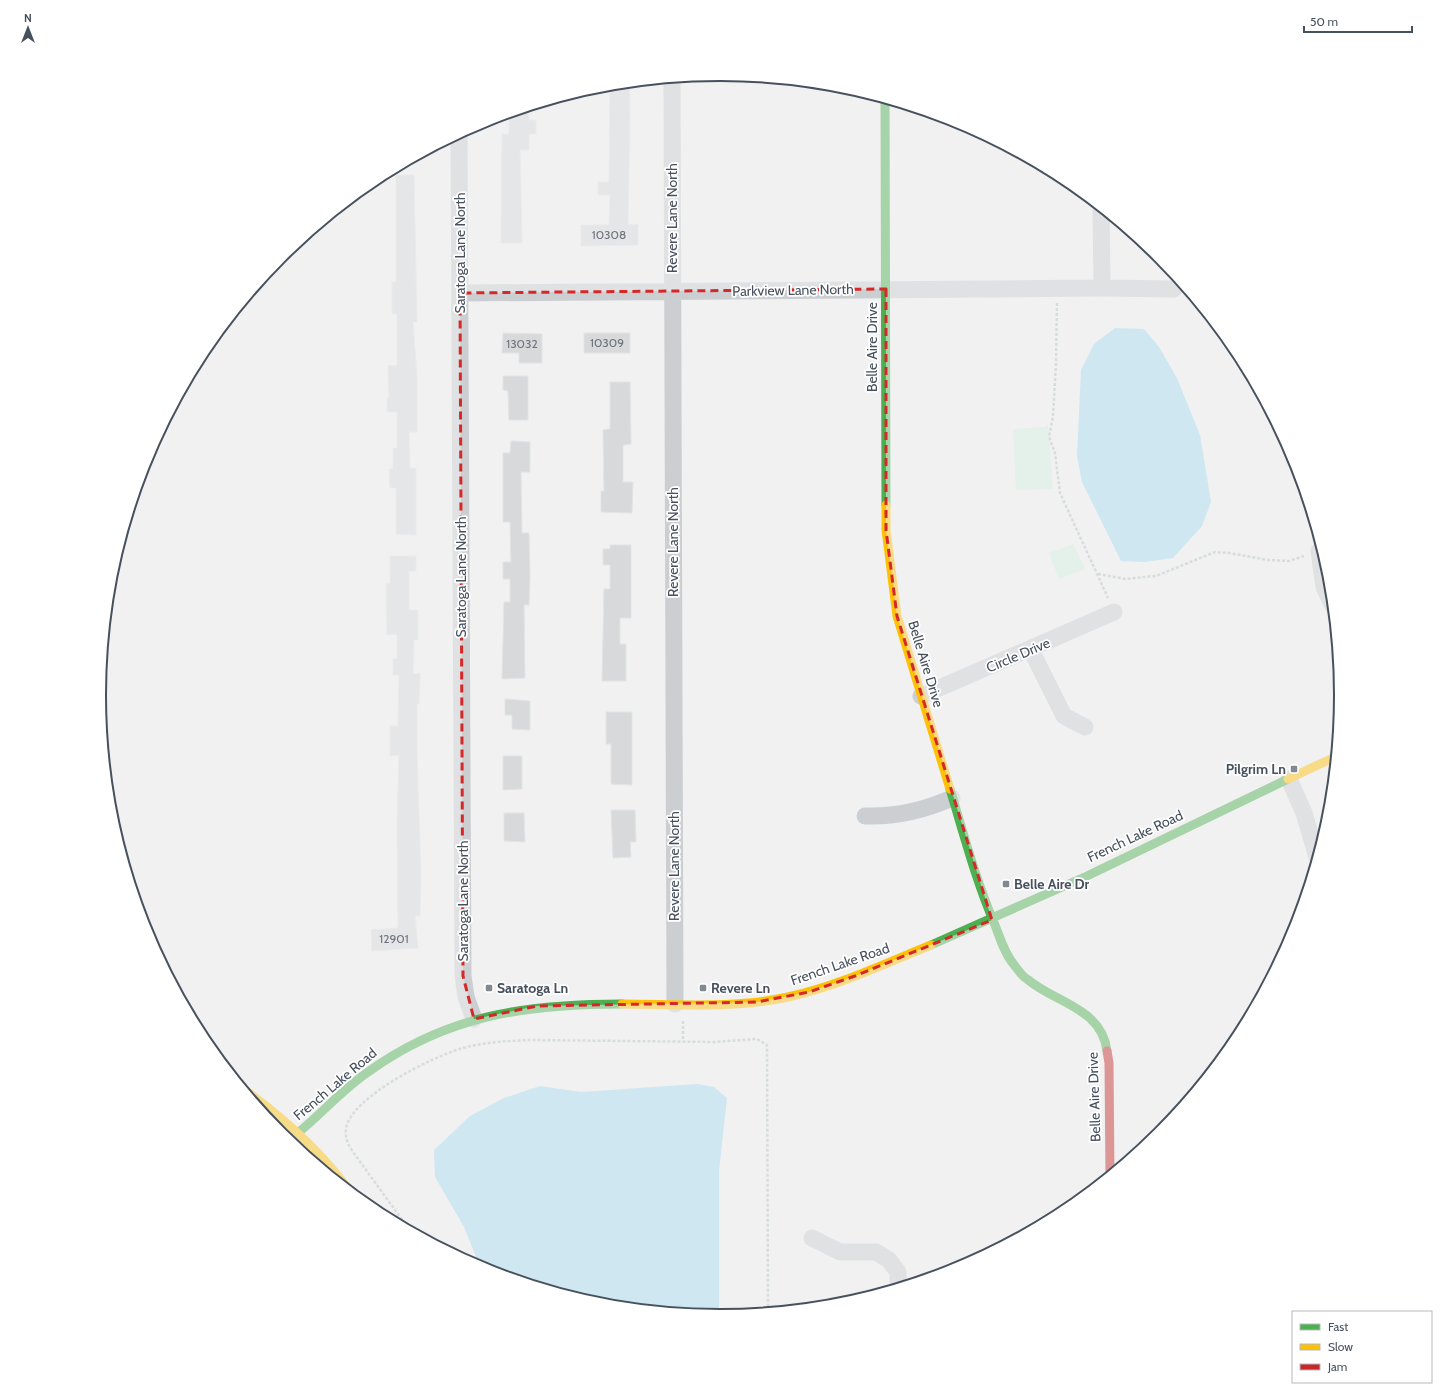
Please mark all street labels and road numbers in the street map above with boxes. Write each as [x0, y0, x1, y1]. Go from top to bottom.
street label: Revere Lane North [663, 163, 681, 273]
street label: Saratoga Lane North [451, 193, 469, 313]
street label: Parkview Lane North [732, 280, 854, 300]
street label: Belle Aire Drive [863, 302, 881, 392]
street label: Revere Lane North [664, 487, 682, 597]
street label: Saratoga Lane North [452, 517, 470, 637]
street label: Belle Aire Drive [904, 618, 948, 710]
street label: Circle Drive [983, 634, 1053, 676]
street label: French Lake Road [1084, 806, 1186, 866]
street label: Revere Lane North [665, 811, 683, 921]
street label: Saratoga Lane North [454, 841, 472, 961]
street label: French Lake Road [788, 939, 892, 989]
street label: French Lake Road [290, 1044, 380, 1124]
street label: Belle Aire Drive [1083, 1052, 1105, 1142]

